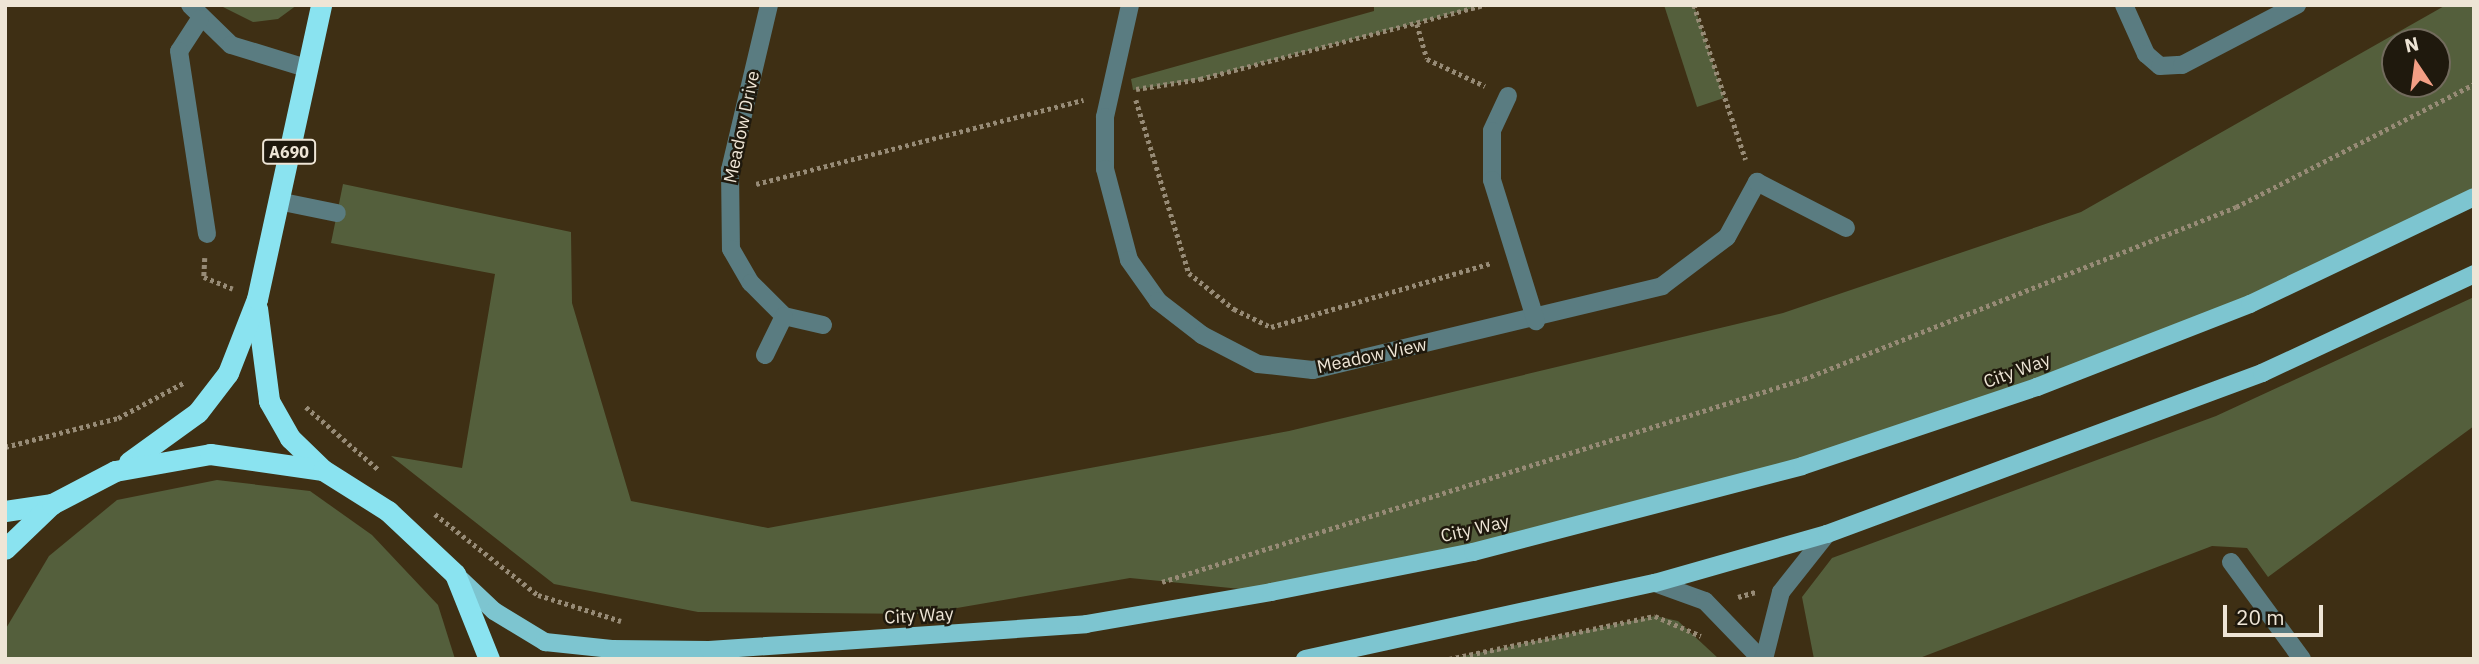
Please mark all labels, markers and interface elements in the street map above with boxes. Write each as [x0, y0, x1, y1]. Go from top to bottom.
north arrow [2381, 28, 2451, 98]
text: N [2402, 31, 2421, 58]
street label: Meadow Drive [720, 69, 764, 185]
road number: A690 [261, 140, 317, 164]
street label: Meadow View [1315, 334, 1429, 378]
street label: City Way [1981, 349, 2053, 393]
street label: City Way [1439, 511, 1511, 547]
scale bar [2227, 590, 2327, 634]
street label: City Way [884, 603, 954, 629]
text: 20 m [2236, 603, 2285, 631]

